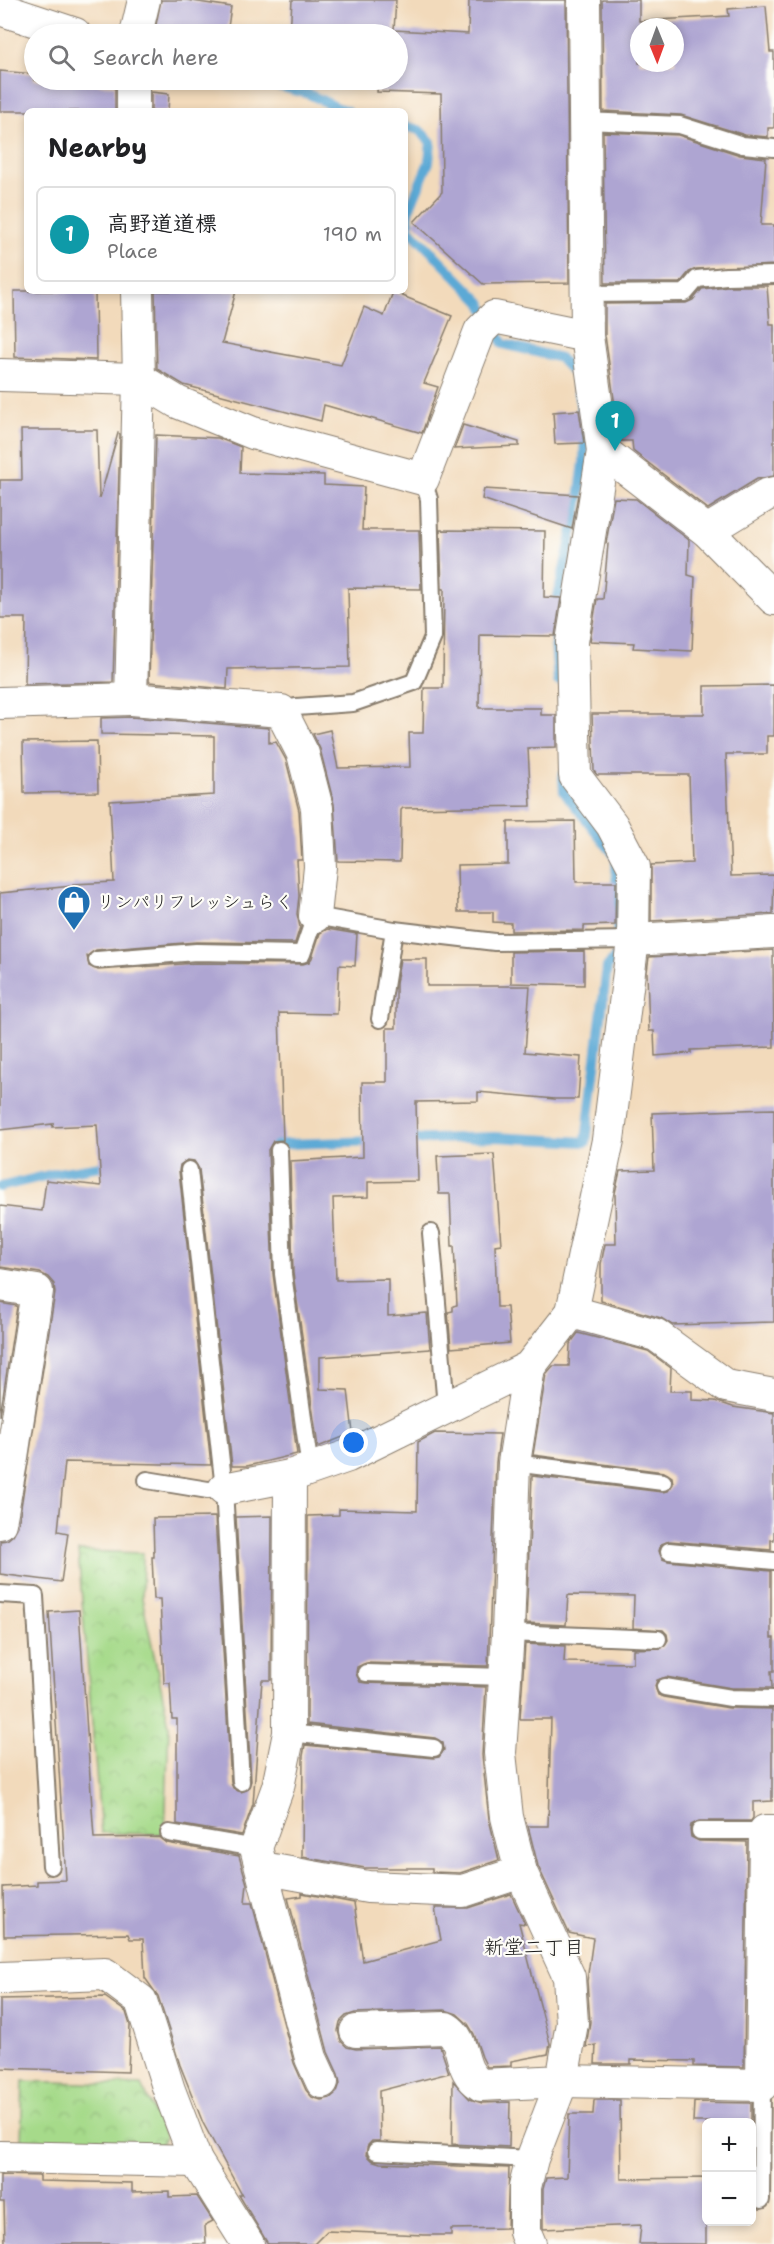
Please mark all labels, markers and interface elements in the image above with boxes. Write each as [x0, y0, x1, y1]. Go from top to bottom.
north arrow [630, 18, 684, 72]
search box [24, 24, 408, 90]
icon: search [45, 41, 78, 74]
text: Search here [93, 43, 219, 72]
text: Nearby [48, 130, 147, 165]
text: 高野道道標 [107, 209, 217, 238]
text: 1 [65, 221, 74, 247]
text: 190 m [323, 221, 382, 247]
text: Place [107, 238, 158, 264]
pin: 1 [596, 402, 634, 451]
shop icon: リンパリフレッシュらく [56, 884, 92, 931]
place label: リンパリフレッシュらく [97, 890, 293, 914]
your location [339, 1428, 368, 1457]
district label: 新堂二丁目 [484, 1934, 584, 1960]
map controls [702, 2118, 756, 2226]
button: + [702, 2118, 756, 2172]
button: − [702, 2172, 756, 2226]

